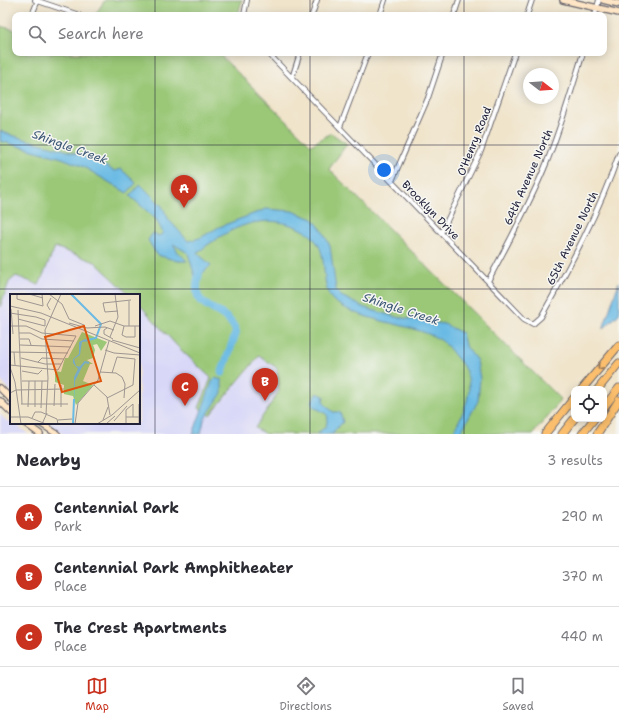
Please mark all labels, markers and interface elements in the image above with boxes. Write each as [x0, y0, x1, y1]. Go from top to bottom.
search box [12, 12, 607, 56]
icon: search [26, 23, 48, 45]
text: Search here [58, 24, 144, 44]
north arrow [523, 68, 559, 104]
street label: O'Henry Road [454, 104, 495, 178]
water label: Shingle Creek [30, 126, 110, 168]
street label: 64th Avenue North [500, 127, 556, 228]
your location [374, 160, 394, 180]
pin: A [171, 175, 197, 208]
street label: Brooklyn Drive [398, 177, 463, 243]
street label: 65th Avenue North [543, 189, 602, 288]
water label: Shingle Creek [361, 289, 441, 329]
inset map [10, 294, 140, 424]
one-way arrow [598, 362, 605, 369]
pin: B [252, 368, 278, 401]
pin: C [172, 373, 198, 406]
map controls [571, 386, 607, 422]
button: locate [571, 386, 607, 422]
text: Nearby [16, 449, 81, 471]
text: 3 results [547, 452, 603, 469]
text: Centennial Park [54, 498, 179, 518]
text: A [24, 508, 34, 525]
text: 290 m [561, 508, 603, 525]
text: Park [54, 518, 82, 535]
text: Centennial Park Amphitheater [54, 558, 293, 578]
text: B [25, 568, 33, 585]
text: 370 m [561, 568, 603, 585]
text: Place [54, 578, 87, 595]
text: The Crest Apartments [54, 618, 227, 638]
text: C [25, 628, 33, 645]
text: 440 m [561, 628, 603, 645]
text: Place [54, 638, 87, 655]
tab: Map [85, 675, 109, 714]
tab: Directions [279, 675, 332, 714]
tab: Saved [502, 675, 534, 714]

